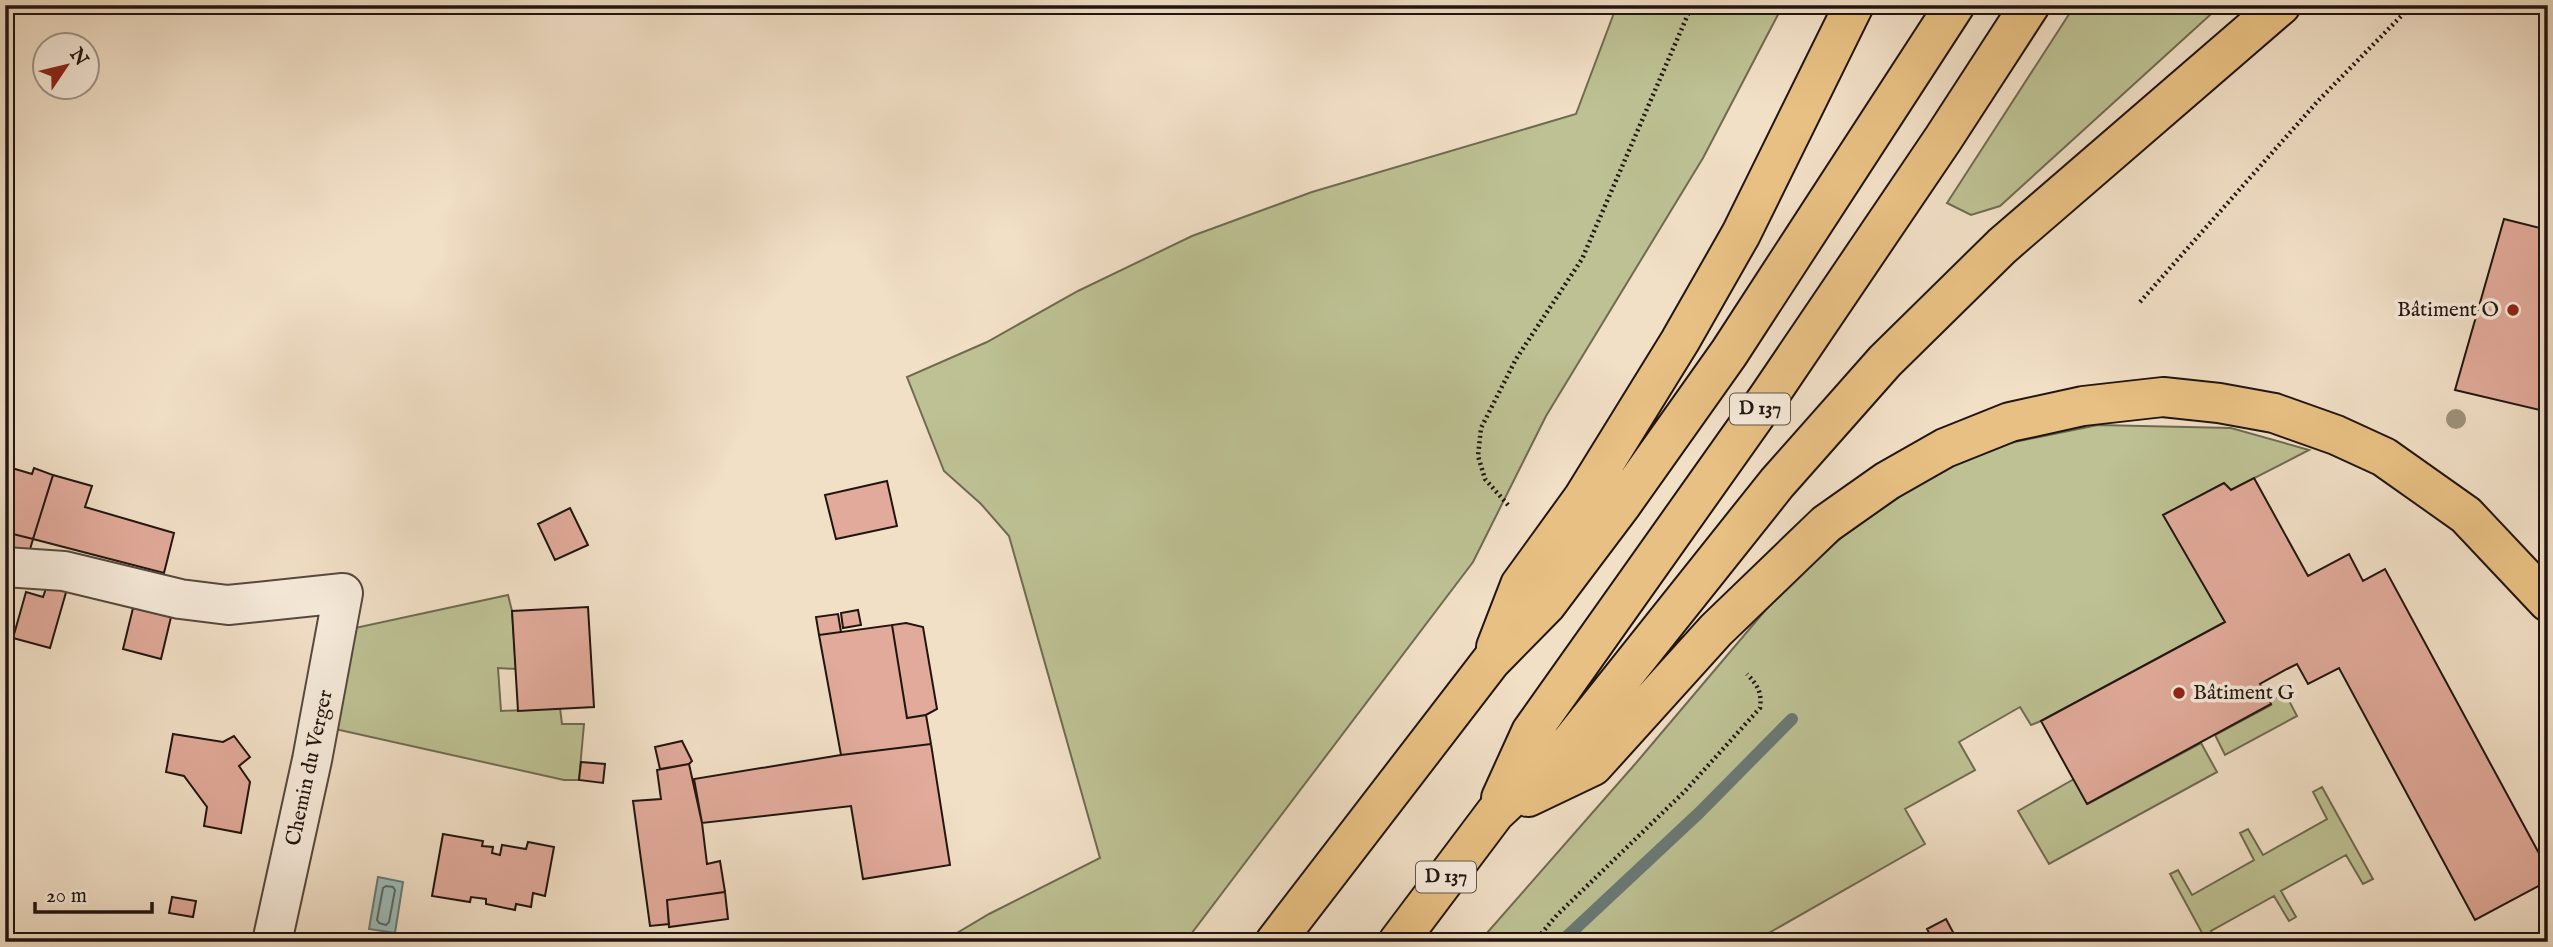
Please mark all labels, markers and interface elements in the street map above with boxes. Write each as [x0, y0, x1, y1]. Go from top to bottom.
north arrow [32, 32, 102, 102]
text: N [63, 43, 93, 71]
place label: Bâtiment O [2397, 297, 2499, 324]
marker: Bâtiment O [2505, 302, 2521, 318]
road number: D 137 [1730, 394, 1790, 424]
place label: Bâtiment G [2193, 680, 2295, 707]
marker: Bâtiment G [2171, 685, 2187, 701]
street label: Chemin du Verger [280, 687, 340, 848]
road number: D 137 [1416, 862, 1476, 892]
scale bar [35, 870, 152, 914]
text: 20 m [46, 883, 87, 910]

